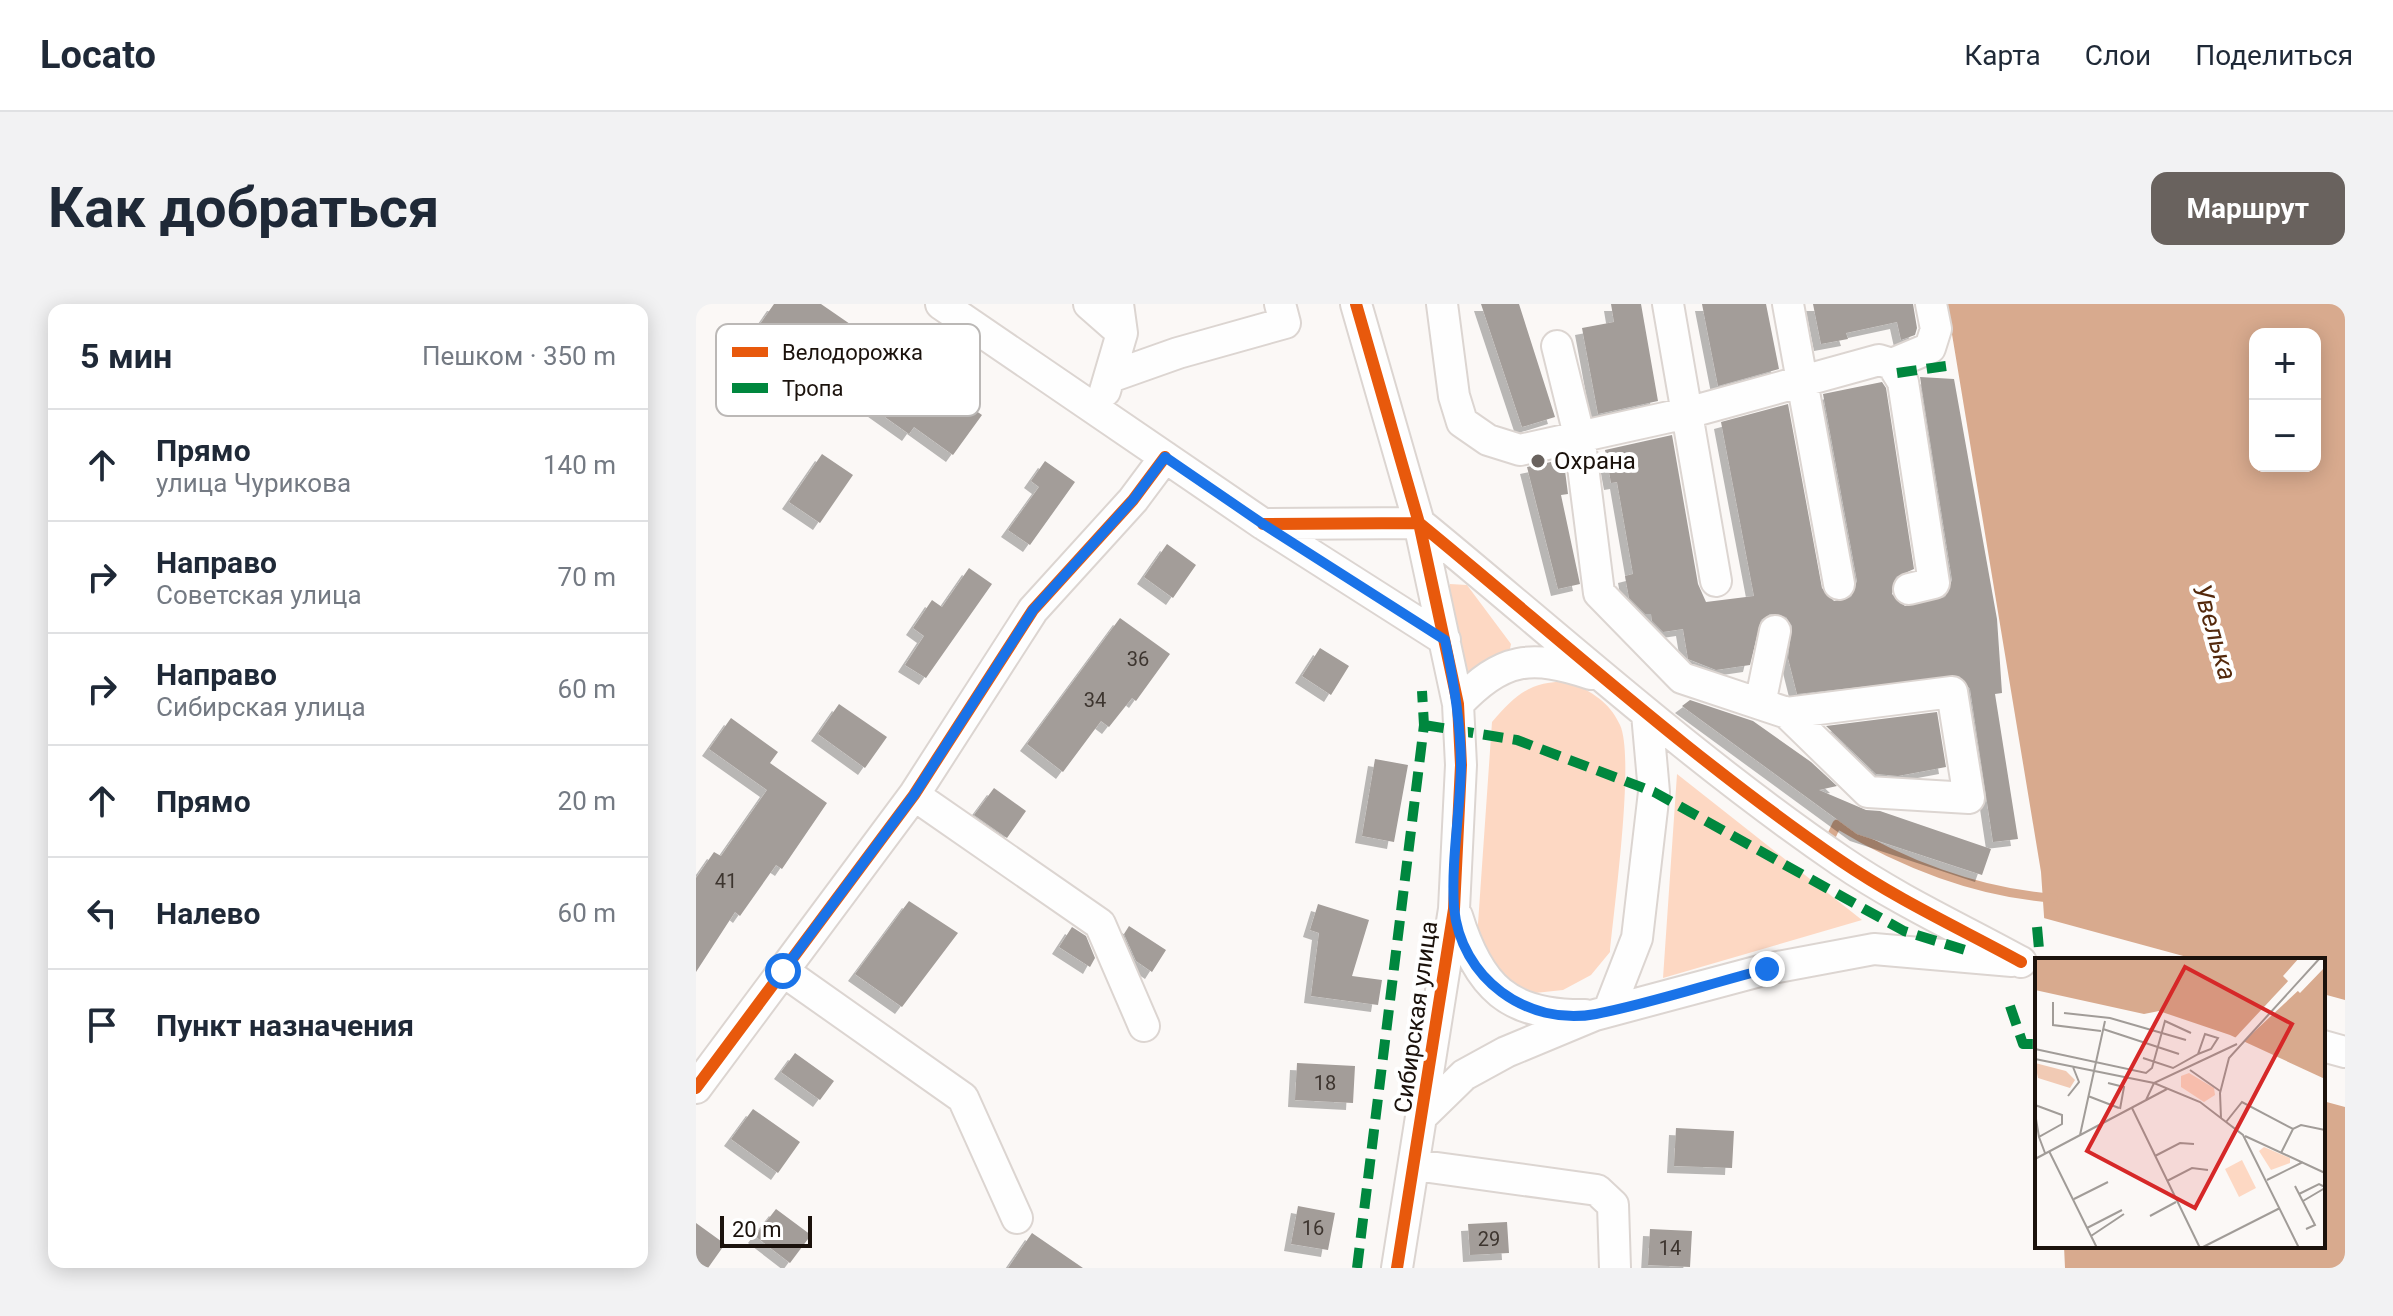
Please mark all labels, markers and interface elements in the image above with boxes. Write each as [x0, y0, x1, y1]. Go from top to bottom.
text: Locato [40, 33, 156, 77]
text: Карта [1964, 39, 2041, 72]
text: Слои [2085, 39, 2151, 72]
text: Поделиться [2195, 39, 2353, 72]
button: Маршрут [2151, 172, 2345, 245]
text: Как добраться [48, 175, 439, 241]
legend [716, 324, 980, 416]
map controls [2249, 328, 2321, 472]
button: + [2249, 328, 2321, 400]
text: 5 мин [80, 336, 172, 376]
text: Велодорожка [782, 340, 923, 365]
text: Пешком · 350 m [422, 341, 616, 371]
text: Тропа [782, 376, 844, 401]
button: − [2249, 400, 2321, 472]
text: Прямо [156, 433, 251, 468]
icon: ahead [80, 443, 124, 487]
place label: Охрана [1554, 447, 1636, 475]
text: 140 m [543, 450, 616, 480]
marker: Охрана [1529, 452, 1547, 470]
text: улица Чурикова [156, 468, 351, 498]
text: Направо [156, 545, 277, 580]
icon: right [80, 555, 124, 599]
text: 70 m [558, 562, 616, 592]
text: Советская улица [156, 580, 362, 610]
water label: Увелька [2187, 580, 2243, 684]
house number: 36 [1127, 647, 1149, 671]
text: Направо [156, 657, 277, 692]
icon: right [80, 667, 124, 711]
text: 60 m [558, 674, 616, 704]
house number: 34 [1084, 688, 1106, 712]
text: Сибирская улица [156, 692, 366, 722]
icon: ahead [80, 779, 124, 823]
text: Прямо [156, 784, 251, 819]
text: 20 m [558, 786, 616, 816]
house number: 41 [715, 869, 737, 893]
icon: left [80, 891, 124, 935]
text: Налево [156, 896, 260, 931]
text: 60 m [558, 898, 616, 928]
street label: Сибирская улица [1389, 919, 1443, 1115]
route end [1749, 951, 1785, 987]
route start [765, 953, 801, 989]
inset map [2035, 958, 2325, 1248]
icon: arrive [80, 1003, 124, 1047]
text: Пункт назначения [156, 1008, 414, 1043]
house number: 18 [1314, 1071, 1336, 1095]
scale bar [720, 1212, 812, 1248]
house number: 16 [1302, 1216, 1324, 1240]
text: 20 m [732, 1217, 781, 1242]
house number: 29 [1478, 1227, 1500, 1251]
house number: 14 [1659, 1236, 1681, 1260]

